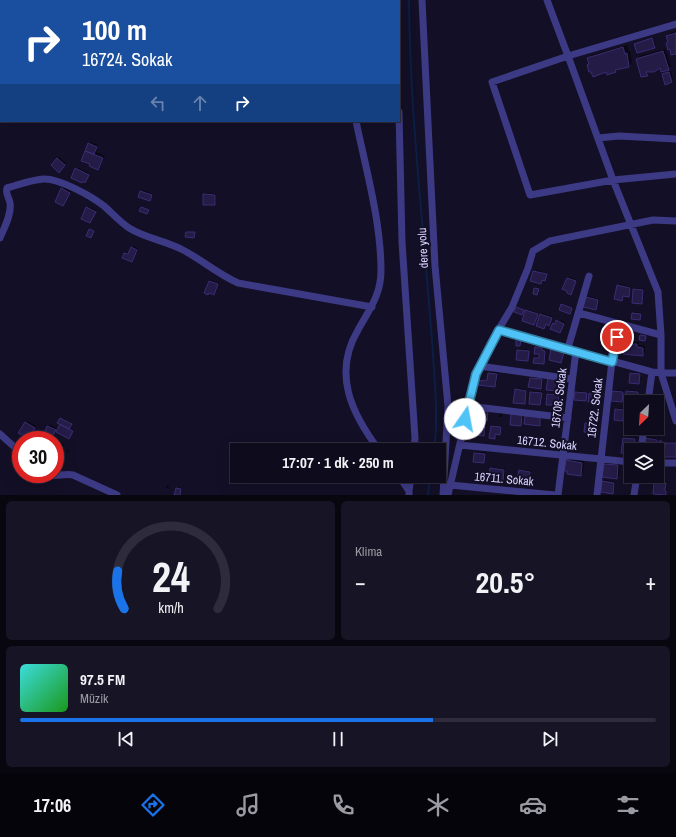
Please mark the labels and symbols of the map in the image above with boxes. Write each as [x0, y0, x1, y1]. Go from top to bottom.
street label: dere yolu [414, 227, 432, 269]
pin [600, 320, 634, 354]
street label: 16708. Sokak [547, 367, 571, 429]
street label: 16722. Sokak [583, 377, 607, 439]
north arrow [624, 395, 664, 435]
position arrow [444, 398, 486, 440]
speed limit sign: 30 [12, 431, 64, 483]
street label: 16712. Sokak [516, 432, 578, 454]
street label: 16711. Sokak [474, 468, 534, 490]

